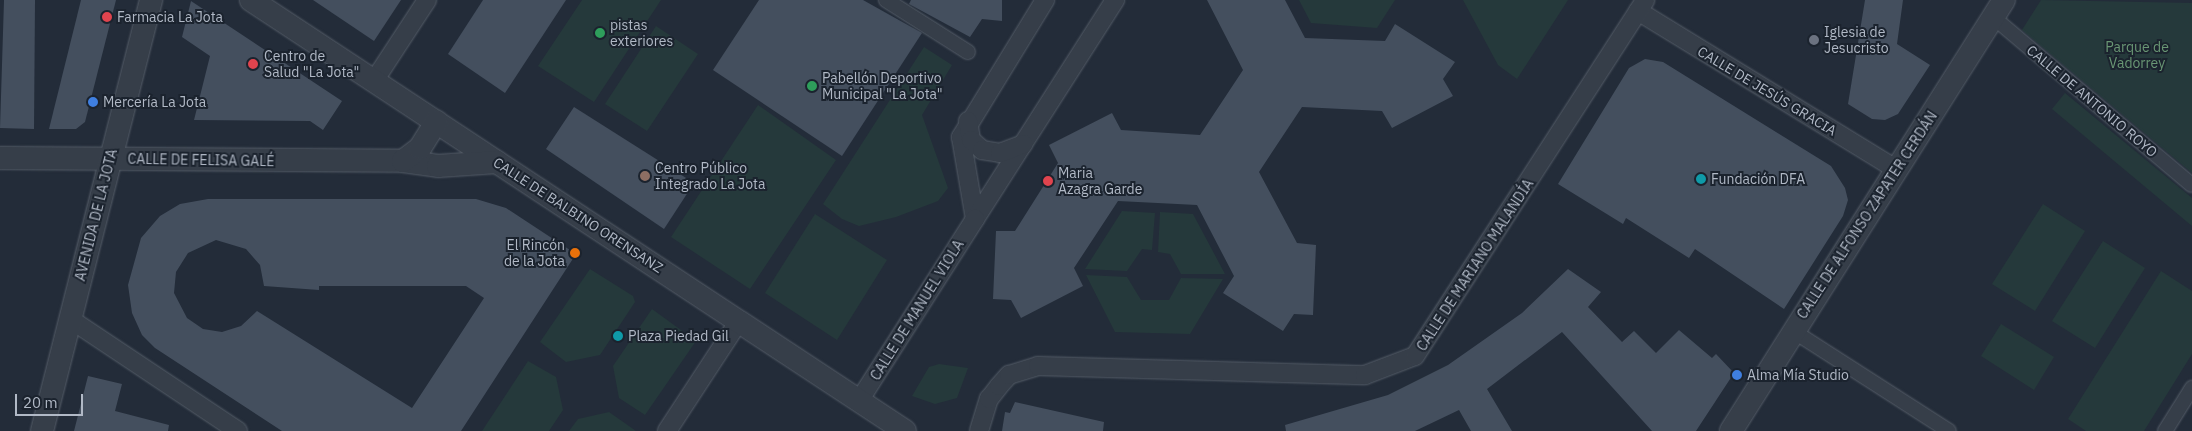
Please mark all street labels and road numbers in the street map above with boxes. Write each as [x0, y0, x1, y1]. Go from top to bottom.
street label: CALLE DE ANTONIO ROYO [2023, 41, 2161, 161]
street label: CALLE DE JESÚS GRACIA [1694, 43, 1840, 139]
street label: CALLE DE ALFONSO ZAPATER CERDÁN [1793, 108, 1941, 322]
street label: AVENIDA DE LA JOTA [71, 147, 121, 283]
street label: CALLE DE FELISA GALÉ [127, 150, 275, 170]
street label: CALLE DE BALBINO ORENSANZ [490, 154, 666, 276]
street label: CALLE DE MARIANO MALANDÍA [1413, 176, 1537, 354]
street label: CALLE DE MANUEL VIOLA [867, 237, 967, 383]

